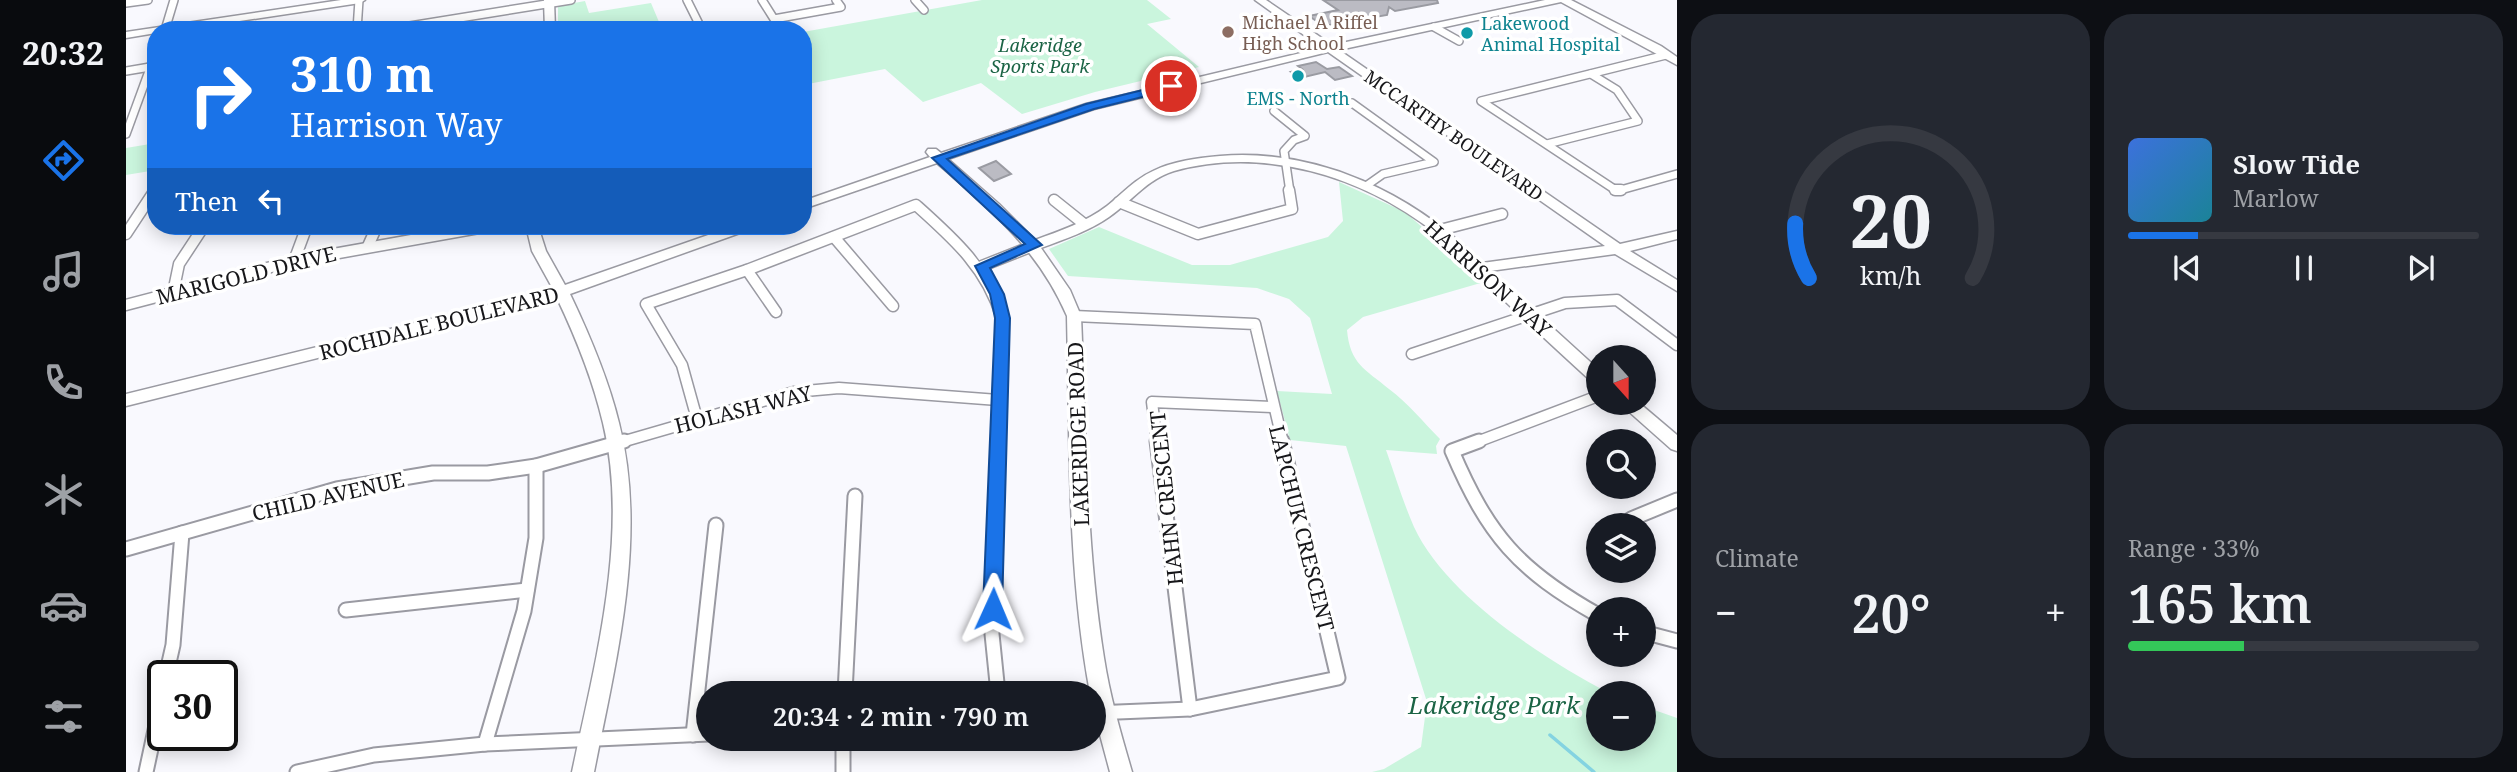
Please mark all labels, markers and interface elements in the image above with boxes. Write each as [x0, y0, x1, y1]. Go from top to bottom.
place label: Michael A Riffel High School [1242, 10, 1378, 55]
place label: Lakewood Animal Hospital [1481, 11, 1621, 56]
marker: Michael A Riffel High School [1220, 24, 1236, 40]
marker: Lakewood Animal Hospital [1459, 25, 1475, 41]
text: 20:32 [22, 31, 104, 74]
park label: Lakeridge Sports Park [991, 33, 1090, 78]
text: 310 m [290, 40, 434, 106]
icon: right [175, 49, 266, 140]
pin [1141, 56, 1201, 116]
street label: MCCARTHY BOULEVARD [1360, 64, 1548, 206]
icon: arrive [1152, 67, 1190, 105]
marker: EMS - North [1290, 68, 1306, 84]
place label: EMS - North [1246, 86, 1350, 110]
text: Harrison Way [290, 103, 502, 146]
icon: directions [39, 136, 88, 185]
text: Slow Tide [2233, 146, 2360, 182]
text: 20 [1849, 171, 1932, 270]
icon: left [252, 182, 290, 220]
text: Marlow [2233, 182, 2319, 214]
text: Then [175, 183, 238, 219]
street label: HARRISON WAY [1418, 213, 1558, 343]
street label: MARIGOLD DRIVE [153, 239, 339, 311]
icon: music [39, 247, 88, 296]
icon: previous [2168, 249, 2206, 287]
icon: pause [2285, 249, 2323, 287]
icon: next [2402, 249, 2440, 287]
text: km/h [1860, 258, 1921, 292]
street label: ROCHDALE BOULEVARD [316, 280, 562, 366]
street label: LAKERIDGE ROAD [1061, 341, 1095, 527]
north arrow [1586, 345, 1656, 415]
map controls [1586, 345, 1656, 751]
icon: phone [39, 358, 88, 407]
street label: HOLASH WAY [671, 378, 815, 440]
street label: HAHN CRESCENT [1143, 409, 1189, 587]
street label: LAPCHUK CRESCENT [1263, 422, 1341, 634]
button: search [1586, 429, 1656, 499]
street label: CHILD AVENUE [249, 465, 407, 527]
icon: climate [39, 470, 88, 519]
button: layers [1586, 513, 1656, 583]
text: Range · 33% [2128, 532, 2260, 564]
text: Climate [1715, 542, 1799, 574]
text: 165 km [2128, 567, 2312, 638]
position arrow [956, 572, 1030, 646]
text: 20° [1851, 577, 1931, 648]
icon: car [39, 581, 88, 630]
text: − [1715, 586, 1737, 638]
text: + [2045, 586, 2066, 638]
button: + [1586, 597, 1656, 667]
speed limit sign: 30 [147, 660, 238, 751]
button: − [1586, 681, 1656, 751]
park label: Lakeridge Park [1407, 688, 1581, 721]
icon: filters [39, 692, 88, 741]
text: 20:34 · 2 min · 790 m [773, 698, 1029, 734]

